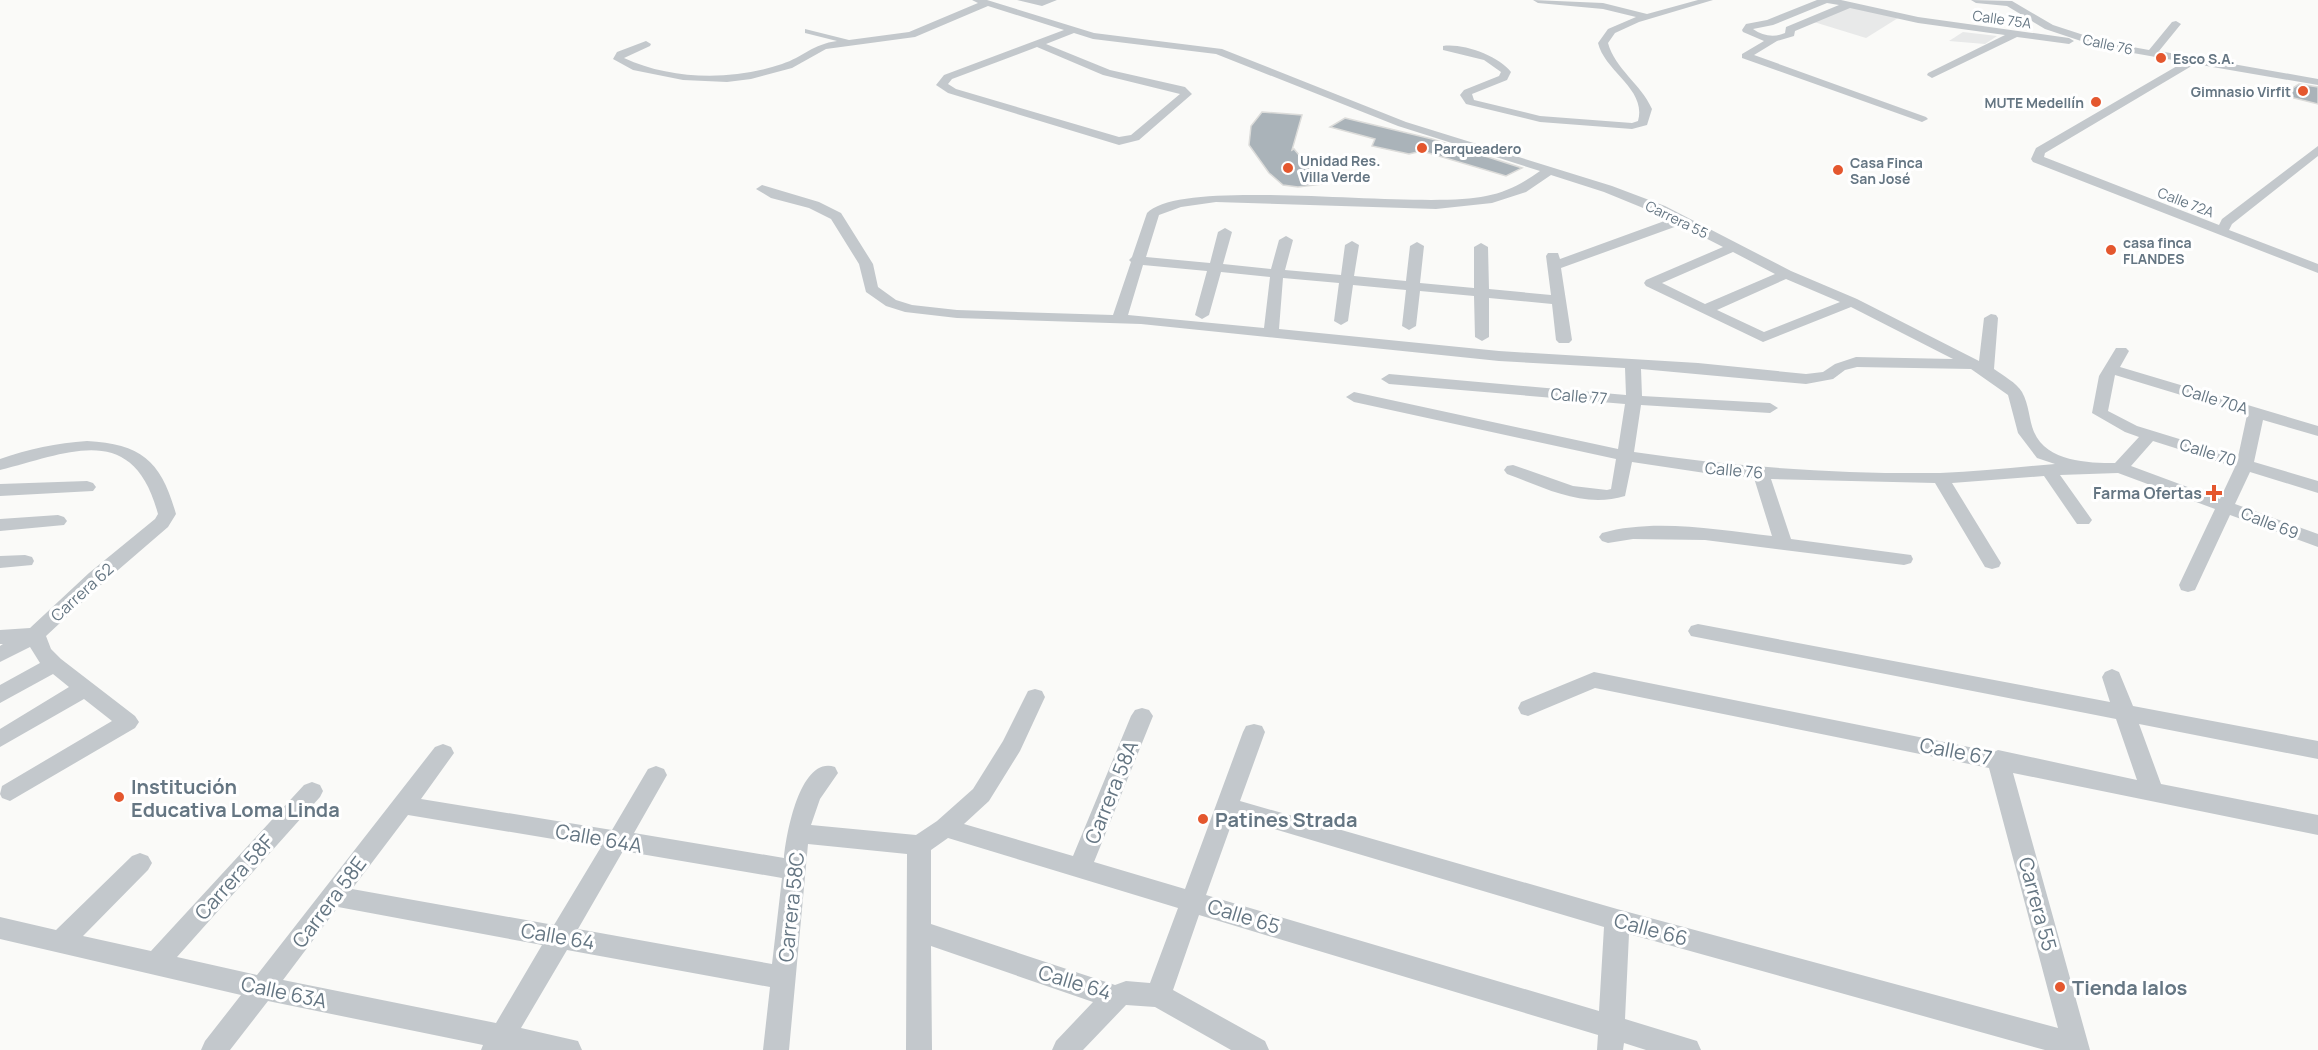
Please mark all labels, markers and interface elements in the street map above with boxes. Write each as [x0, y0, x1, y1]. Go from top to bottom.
street label: Calle 75A [1971, 5, 2033, 33]
street label: Calle 76 [2081, 29, 2135, 59]
place label: Esco S.A. [2173, 49, 2235, 68]
marker: Esco S.A. [2154, 51, 2168, 65]
place label: Gimnasio Virfit [2191, 82, 2291, 101]
marker: Gimnasio Virfit [2296, 84, 2310, 98]
place label: MUTE Medellín [1984, 93, 2084, 112]
marker: MUTE Medellín [2089, 95, 2103, 109]
place label: Parqueadero [1434, 139, 1522, 158]
marker: Parqueadero [1415, 141, 1429, 155]
place label: Unidad Res. Villa Verde [1300, 151, 1380, 186]
place label: Casa Finca San José [1850, 153, 1923, 188]
marker: Unidad Res. Villa Verde [1281, 161, 1295, 175]
marker: Casa Finca San José [1831, 163, 1845, 177]
street label: Calle 72A [2155, 183, 2217, 221]
street label: Carrera 55 [1643, 196, 1711, 242]
place label: casa finca FLANDES [2123, 233, 2192, 268]
marker: casa finca FLANDES [2104, 243, 2118, 257]
street label: Calle 70A [2179, 378, 2251, 420]
street label: Calle 77 [1550, 383, 1608, 409]
street label: Calle 70 [2177, 433, 2239, 471]
street label: Calle 76 [1704, 457, 1764, 483]
place label: Farma Ofertas [2093, 482, 2202, 504]
marker: Farma Ofertas [2207, 486, 2221, 500]
street label: Calle 69 [2238, 502, 2302, 544]
street label: Carrera 62 [46, 558, 118, 626]
street label: Calle 67 [1918, 731, 1994, 771]
street label: Carrera 58A [1078, 736, 1144, 848]
place label: Institución Educativa Loma Linda [131, 773, 340, 823]
marker: Institución Educativa Loma Linda [112, 790, 126, 804]
place label: Patines Strada [1215, 806, 1357, 833]
marker: Patines Strada [1196, 812, 1210, 826]
street label: Calle 64A [554, 817, 645, 859]
street label: Carrera 58F [188, 828, 280, 926]
street label: Carrera 58E [286, 851, 372, 953]
street label: Carrera 58C [772, 851, 810, 963]
street label: Carrera 55 [2012, 854, 2064, 954]
street label: Calle 65 [1204, 892, 1284, 940]
street label: Calle 66 [1611, 906, 1691, 952]
street label: Calle 64 [519, 916, 597, 956]
street label: Calle 64 [1035, 958, 1115, 1006]
street label: Calle 63A [239, 970, 329, 1014]
place label: Tienda lalos [2072, 974, 2188, 1001]
marker: Tienda lalos [2053, 980, 2067, 994]

